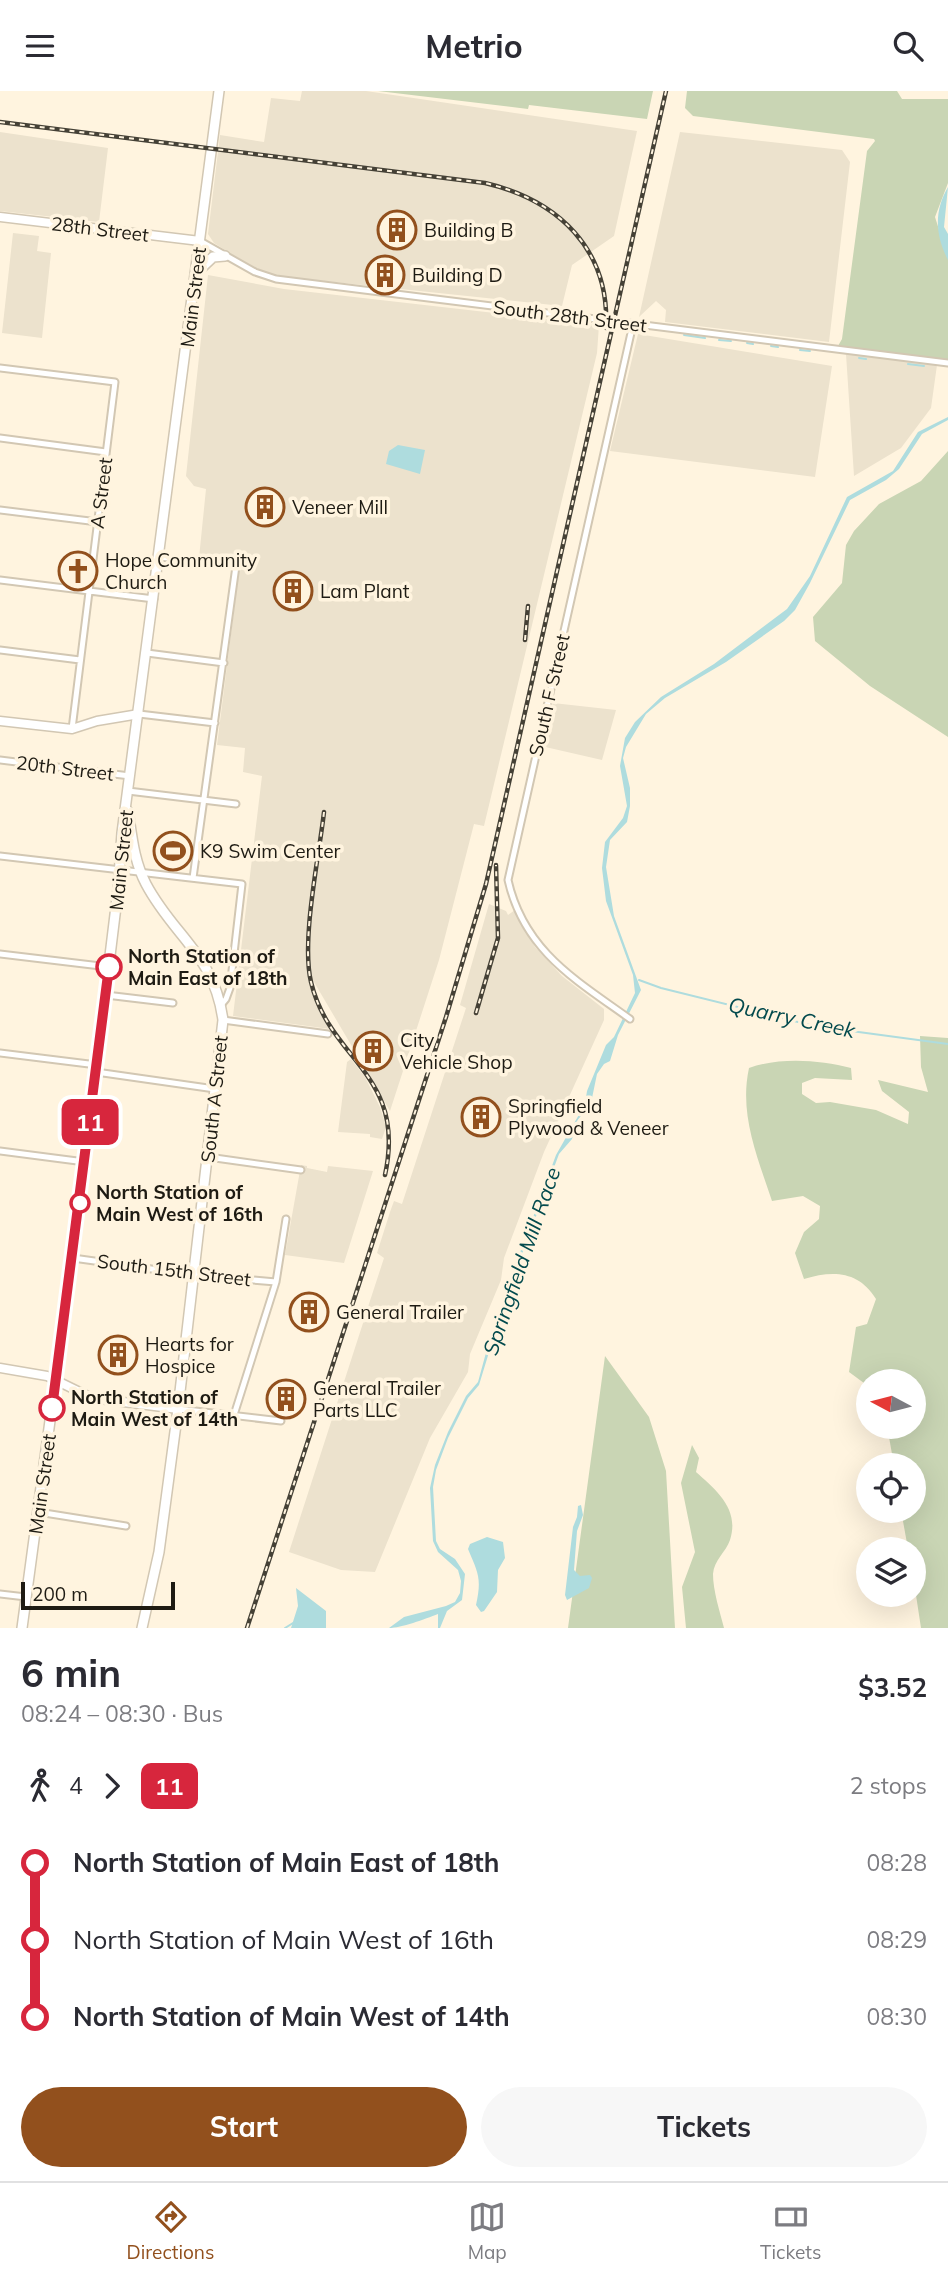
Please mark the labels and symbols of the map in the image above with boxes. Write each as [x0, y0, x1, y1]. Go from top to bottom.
building icon: Building B [376, 209, 418, 251]
street label: 28th Street [50, 211, 150, 247]
place label: Building B [424, 218, 513, 242]
street label: Main Street [175, 245, 211, 349]
building icon: Building D [364, 254, 406, 296]
place label: Building D [412, 263, 503, 287]
street label: South 28th Street [492, 295, 648, 337]
street label: A Street [85, 456, 117, 530]
building icon: Veneer Mill [244, 486, 286, 528]
place label: Veneer Mill [292, 495, 388, 519]
place label: Hope Community Church [105, 548, 257, 594]
church icon: Hope Community Church [57, 550, 99, 592]
building icon: Lam Plant [272, 570, 314, 612]
place label: Lam Plant [320, 579, 410, 603]
street label: South F Street [523, 631, 575, 758]
street label: 20th Street [15, 750, 115, 786]
street label: Main Street [104, 808, 138, 911]
sports icon: K9 Swim Center [152, 830, 194, 872]
place label: K9 Swim Center [200, 839, 340, 863]
place label: North Station of Main East of 18th [128, 944, 288, 990]
marker: North Station of Main East of 18th [96, 954, 122, 980]
water label: Quarry Creek [726, 991, 859, 1043]
place label: City Vehicle Shop [400, 1028, 513, 1074]
building icon: City Vehicle Shop [352, 1030, 394, 1072]
street label: South A Street [195, 1034, 233, 1164]
place label: Springfield Plywood & Veneer [508, 1094, 669, 1140]
building icon: Springfield Plywood & Veneer [460, 1096, 502, 1138]
line badge: 11 [58, 1099, 122, 1145]
water label: Springfield Mill Race [477, 1164, 565, 1358]
place label: North Station of Main West of 16th [96, 1180, 263, 1226]
marker: North Station of Main West of 16th [70, 1193, 90, 1213]
street label: South 15th Street [96, 1249, 252, 1291]
building icon: General Trailer [288, 1291, 330, 1333]
place label: General Trailer [336, 1300, 464, 1324]
place label: Hearts for Hospice [145, 1332, 234, 1378]
building icon: Hearts for Hospice [97, 1334, 139, 1376]
north arrow [856, 1369, 926, 1439]
place label: General Trailer Parts LLC [313, 1376, 441, 1422]
building icon: General Trailer Parts LLC [265, 1378, 307, 1420]
place label: North Station of Main West of 14th [71, 1385, 238, 1431]
marker: North Station of Main West of 14th [39, 1395, 65, 1421]
street label: Main Street [23, 1432, 61, 1536]
scale bar [21, 1579, 175, 1611]

